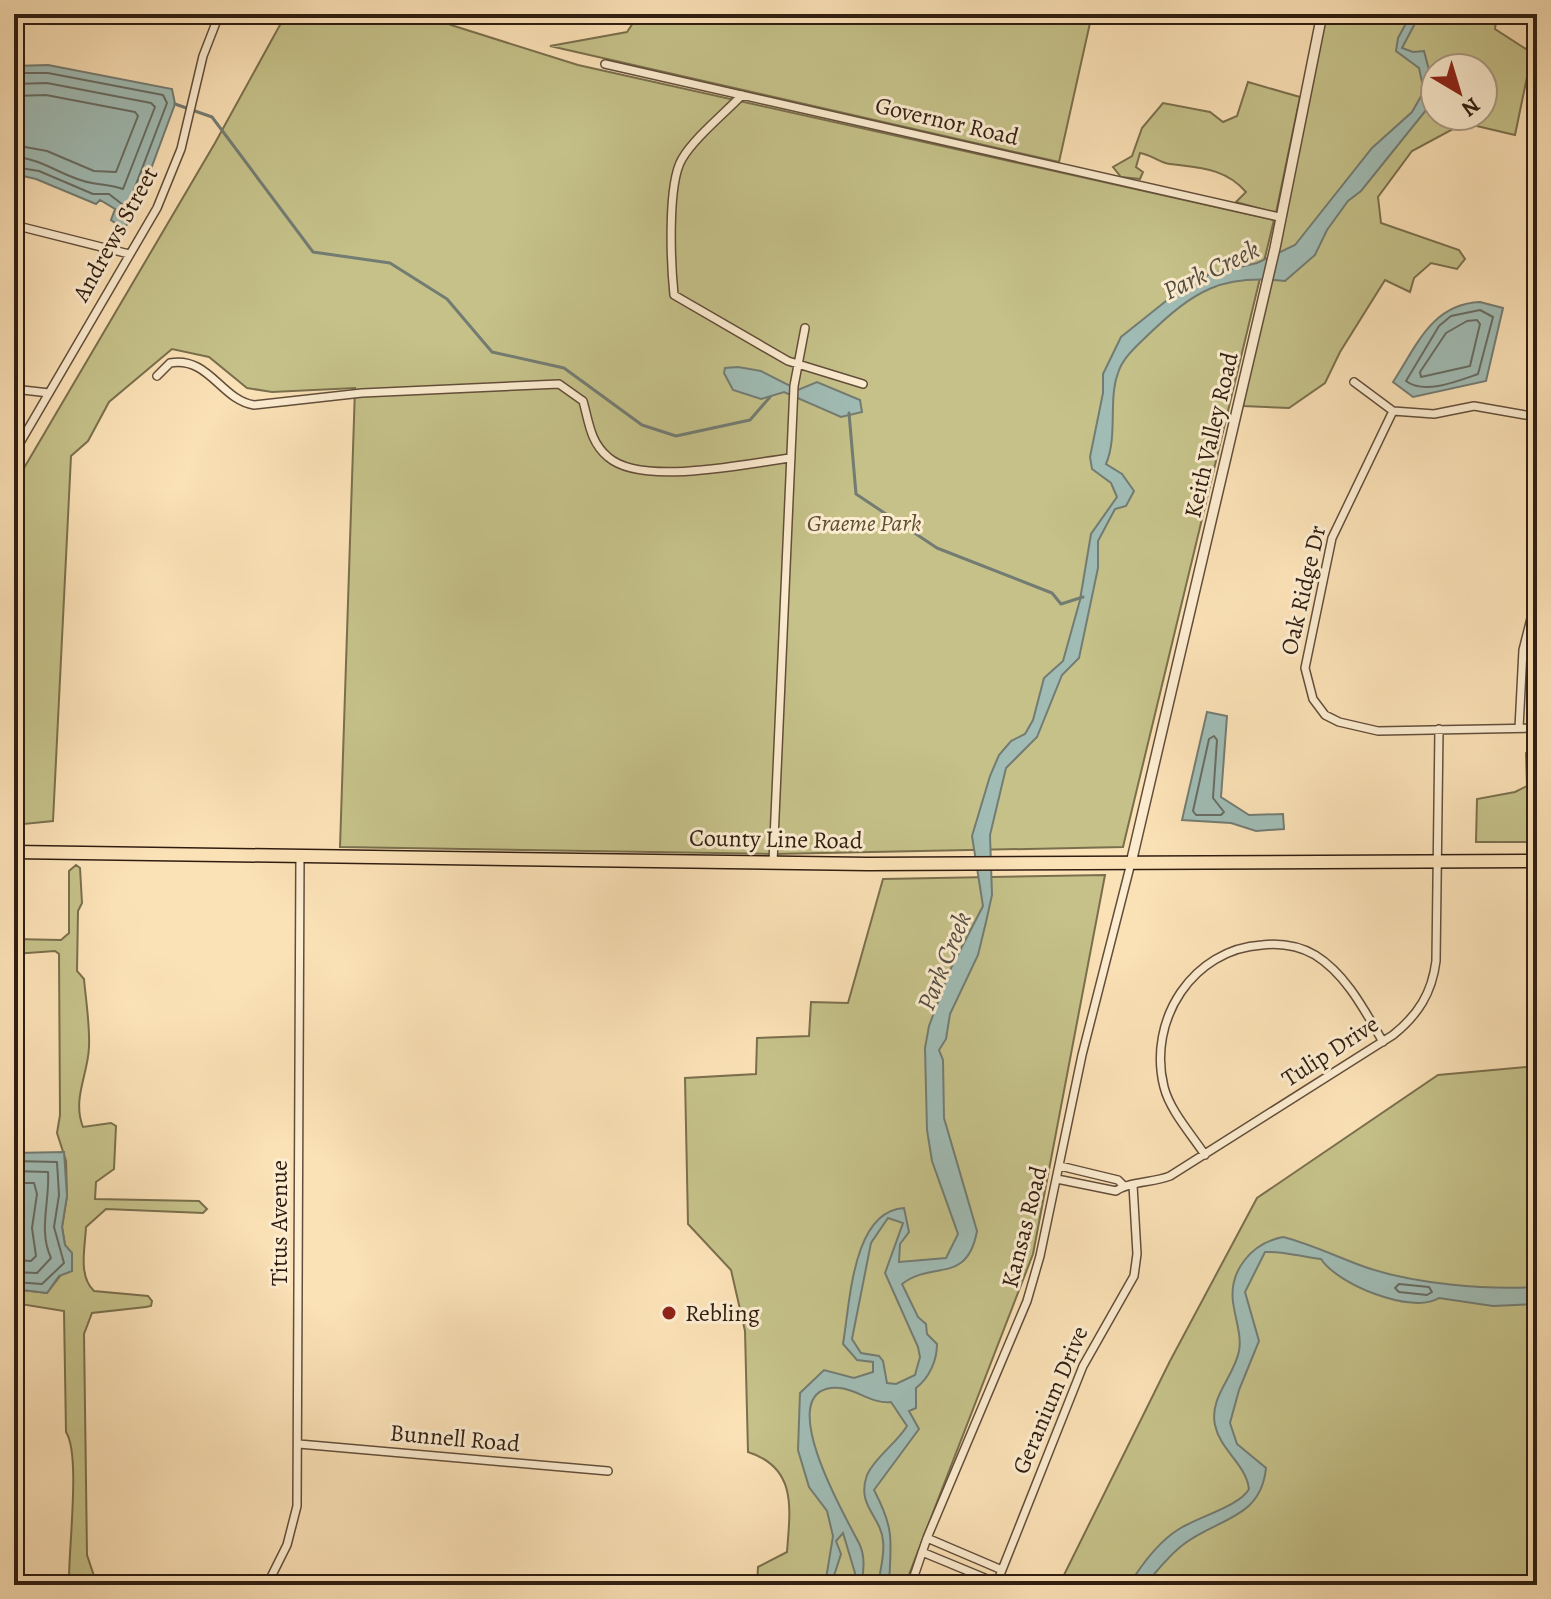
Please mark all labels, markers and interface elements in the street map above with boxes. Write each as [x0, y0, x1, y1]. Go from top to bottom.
north arrow [1419, 52, 1499, 132]
street label: Governor Road [872, 89, 1022, 153]
text: N [1455, 90, 1486, 124]
street label: Andrews Street [64, 161, 165, 308]
water label: Park Creek [1157, 232, 1265, 308]
street label: Keith Valley Road [1176, 349, 1246, 521]
park label: Graeme Park [807, 507, 922, 539]
street label: Oak Ridge Dr [1273, 522, 1333, 658]
street label: County Line Road [689, 821, 863, 857]
water label: Park Creek [908, 906, 980, 1016]
street label: Tulip Drive [1275, 1008, 1385, 1094]
street label: Titus Avenue [263, 1160, 295, 1286]
street label: Kansas Road [993, 1163, 1055, 1291]
place label: Rebling [685, 1297, 760, 1329]
marker: Rebling [660, 1304, 678, 1322]
street label: Geranium Drive [1004, 1321, 1096, 1479]
street label: Bunnell Road [388, 1416, 522, 1460]

